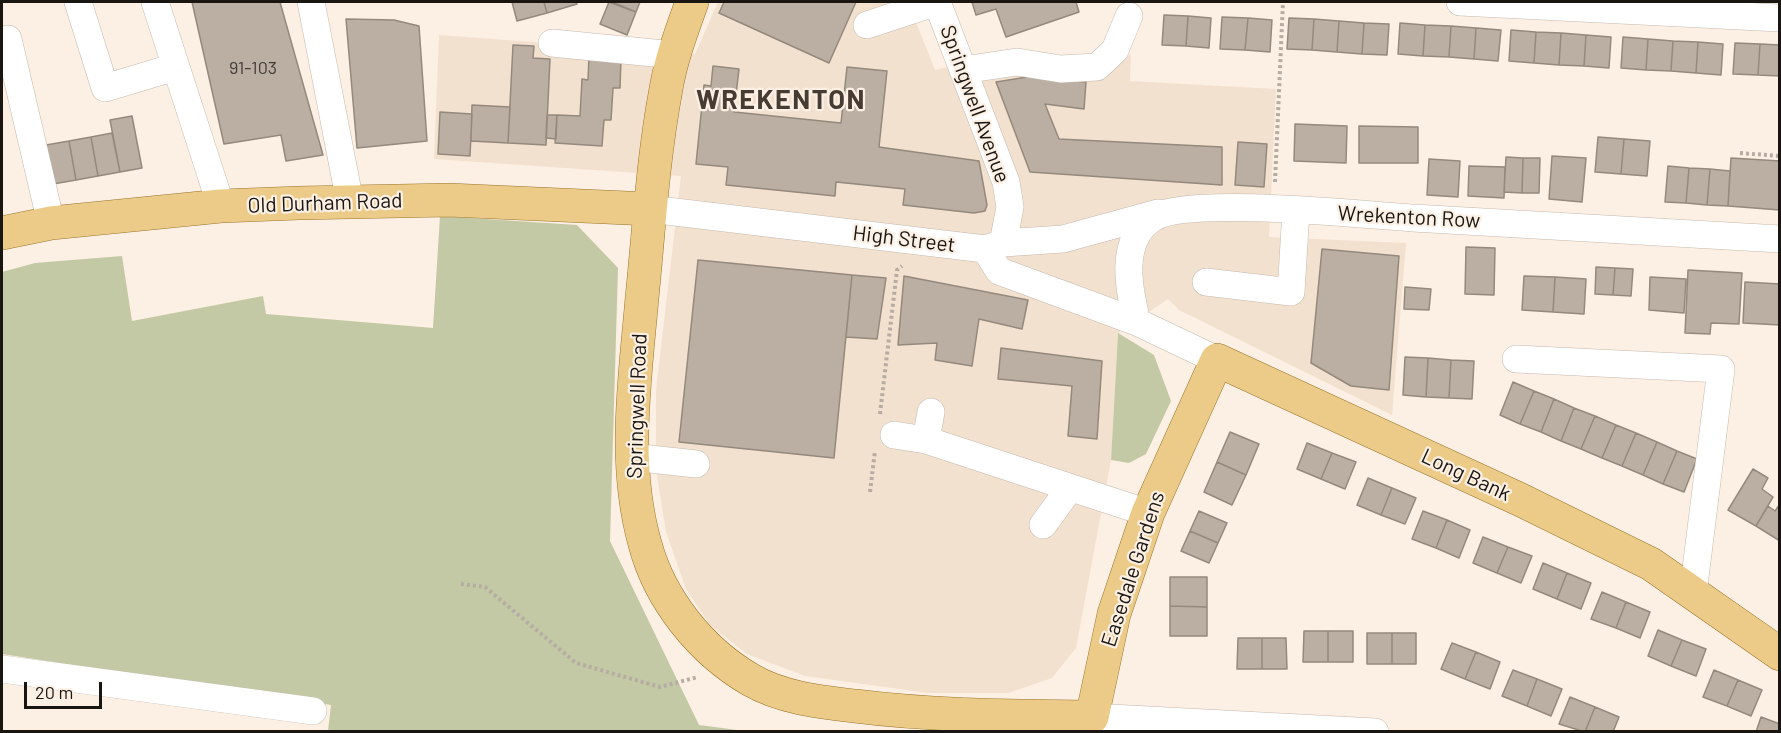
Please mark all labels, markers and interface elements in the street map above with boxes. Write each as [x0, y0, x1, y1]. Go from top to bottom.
street label: Springwell Avenue [935, 22, 1015, 186]
house number: 91-103 [229, 57, 277, 79]
district label: WREKENTON [696, 84, 866, 116]
street label: Old Durham Road [247, 188, 403, 218]
street label: Wrekenton Row [1337, 201, 1481, 233]
street label: High Street [851, 220, 957, 258]
street label: Springwell Road [622, 333, 652, 479]
street label: Long Bank [1417, 443, 1515, 507]
street label: Easedale Gardens [1096, 488, 1170, 650]
scale bar [27, 670, 105, 708]
text: 20 m [35, 681, 73, 703]

